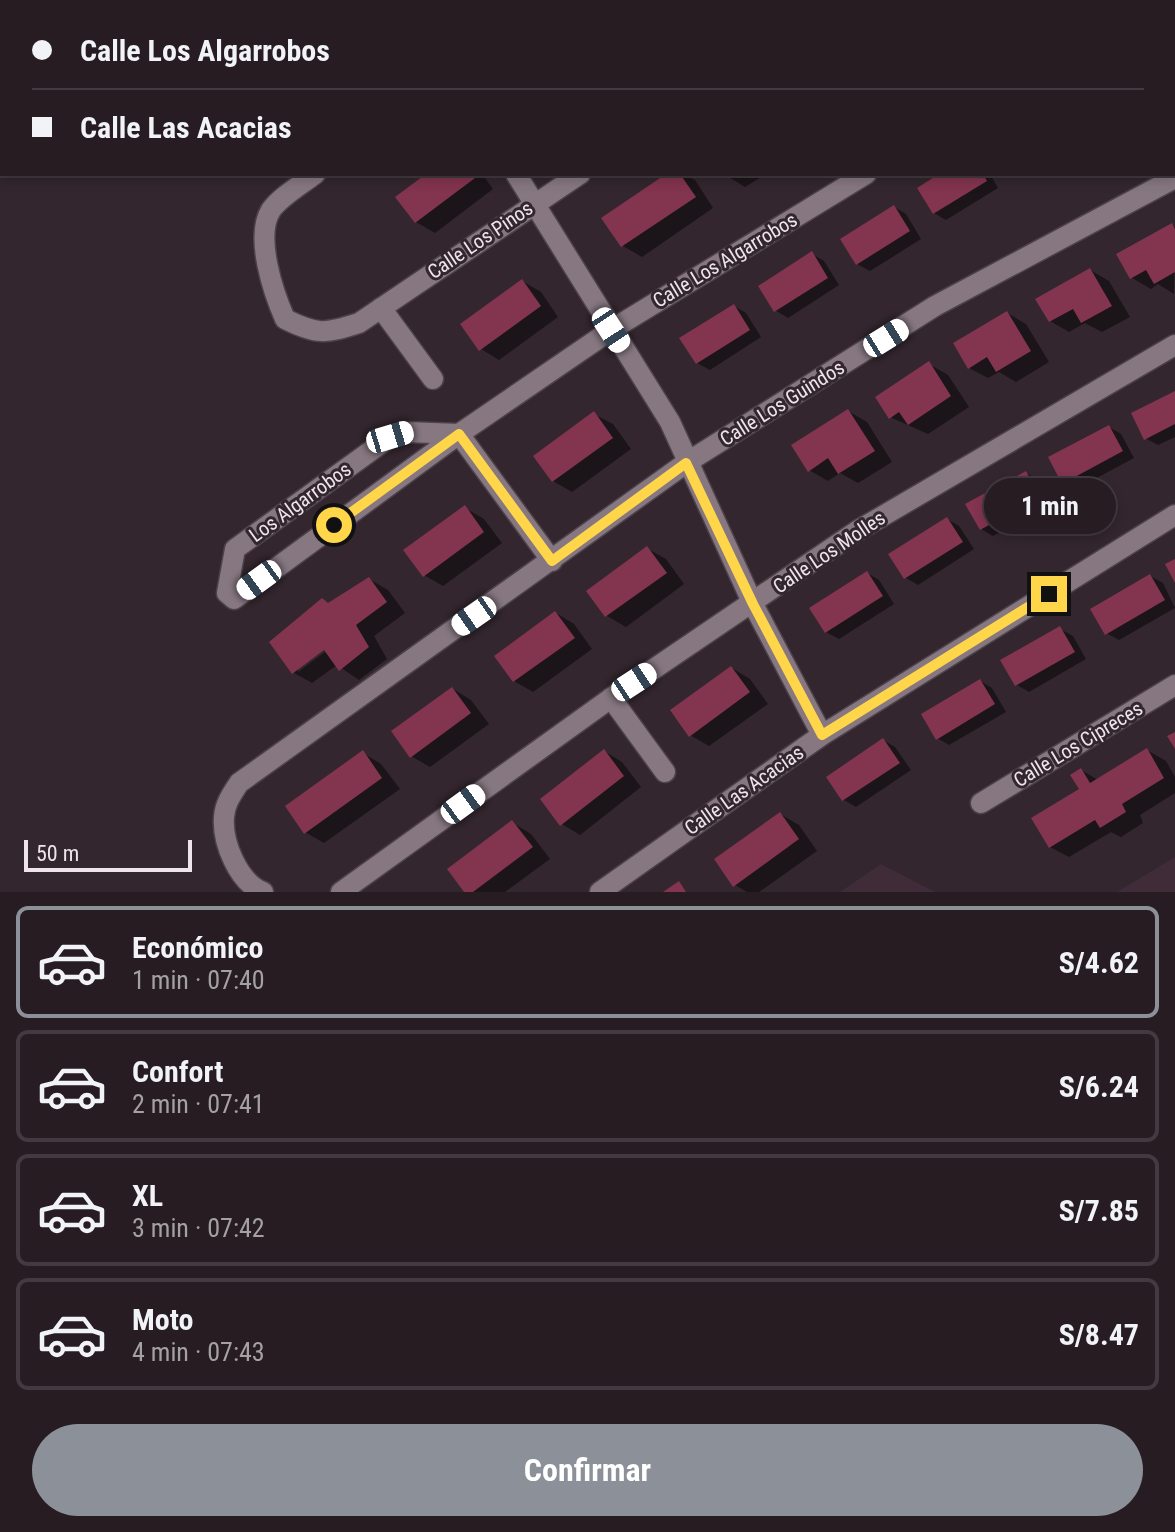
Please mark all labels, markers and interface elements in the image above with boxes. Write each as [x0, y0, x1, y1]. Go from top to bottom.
text: Calle Los Algarrobos [80, 33, 330, 68]
text: Calle Las Acacias [80, 110, 292, 145]
street label: Calle Los Pinos [423, 196, 537, 284]
street label: Calle Los Algarrobos [649, 207, 801, 313]
car [588, 303, 634, 357]
car [859, 315, 913, 361]
street label: Calle Los Guindos [715, 355, 849, 451]
car [364, 419, 416, 455]
street label: Los Algarrobos [244, 457, 356, 547]
callout: 1 min [983, 478, 1115, 534]
text: 1 min [1021, 491, 1079, 521]
street label: Calle Los Molles [768, 506, 890, 598]
route start [316, 507, 352, 543]
car [233, 556, 285, 604]
route end [1031, 576, 1067, 612]
car [447, 592, 501, 640]
car [607, 659, 661, 705]
street label: Calle Los Cipreces [1009, 696, 1147, 792]
street label: Calle Las Acacias [680, 740, 808, 840]
car [437, 780, 489, 828]
scale bar [24, 836, 192, 872]
text: 50 m [36, 841, 79, 866]
icon: car [36, 926, 108, 998]
text: Económico [132, 930, 263, 965]
text: S/4.62 [1059, 945, 1139, 980]
text: 1 min · 07:40 [132, 965, 265, 995]
icon: car [36, 1050, 108, 1122]
text: Confort [132, 1054, 223, 1089]
text: S/6.24 [1059, 1069, 1139, 1104]
text: 2 min · 07:41 [132, 1089, 265, 1119]
icon: car [36, 1174, 108, 1246]
text: XL [132, 1178, 163, 1213]
text: S/7.85 [1059, 1193, 1139, 1228]
text: 3 min · 07:42 [132, 1213, 265, 1243]
icon: car [36, 1298, 108, 1370]
text: Moto [132, 1302, 193, 1337]
text: S/8.47 [1059, 1317, 1139, 1352]
text: 4 min · 07:43 [132, 1337, 265, 1367]
button: Confirmar [32, 1424, 1143, 1516]

